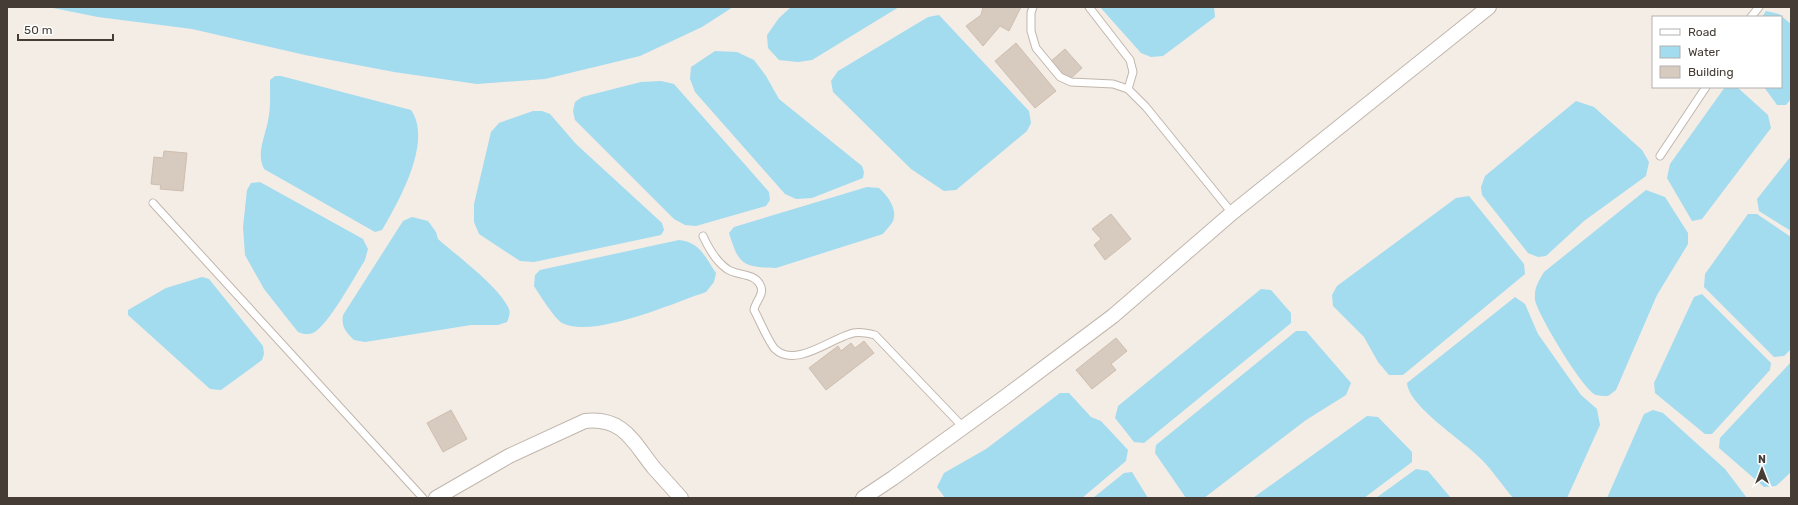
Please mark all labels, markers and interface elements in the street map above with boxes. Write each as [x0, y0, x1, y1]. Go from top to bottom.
scale bar [18, 16, 113, 42]
legend [1652, 16, 1782, 88]
text: 50 m [24, 23, 52, 37]
text: Road [1688, 25, 1716, 39]
text: Water [1688, 45, 1720, 59]
text: Building [1688, 65, 1734, 79]
north arrow [1742, 449, 1782, 489]
text: N [1758, 453, 1766, 466]

